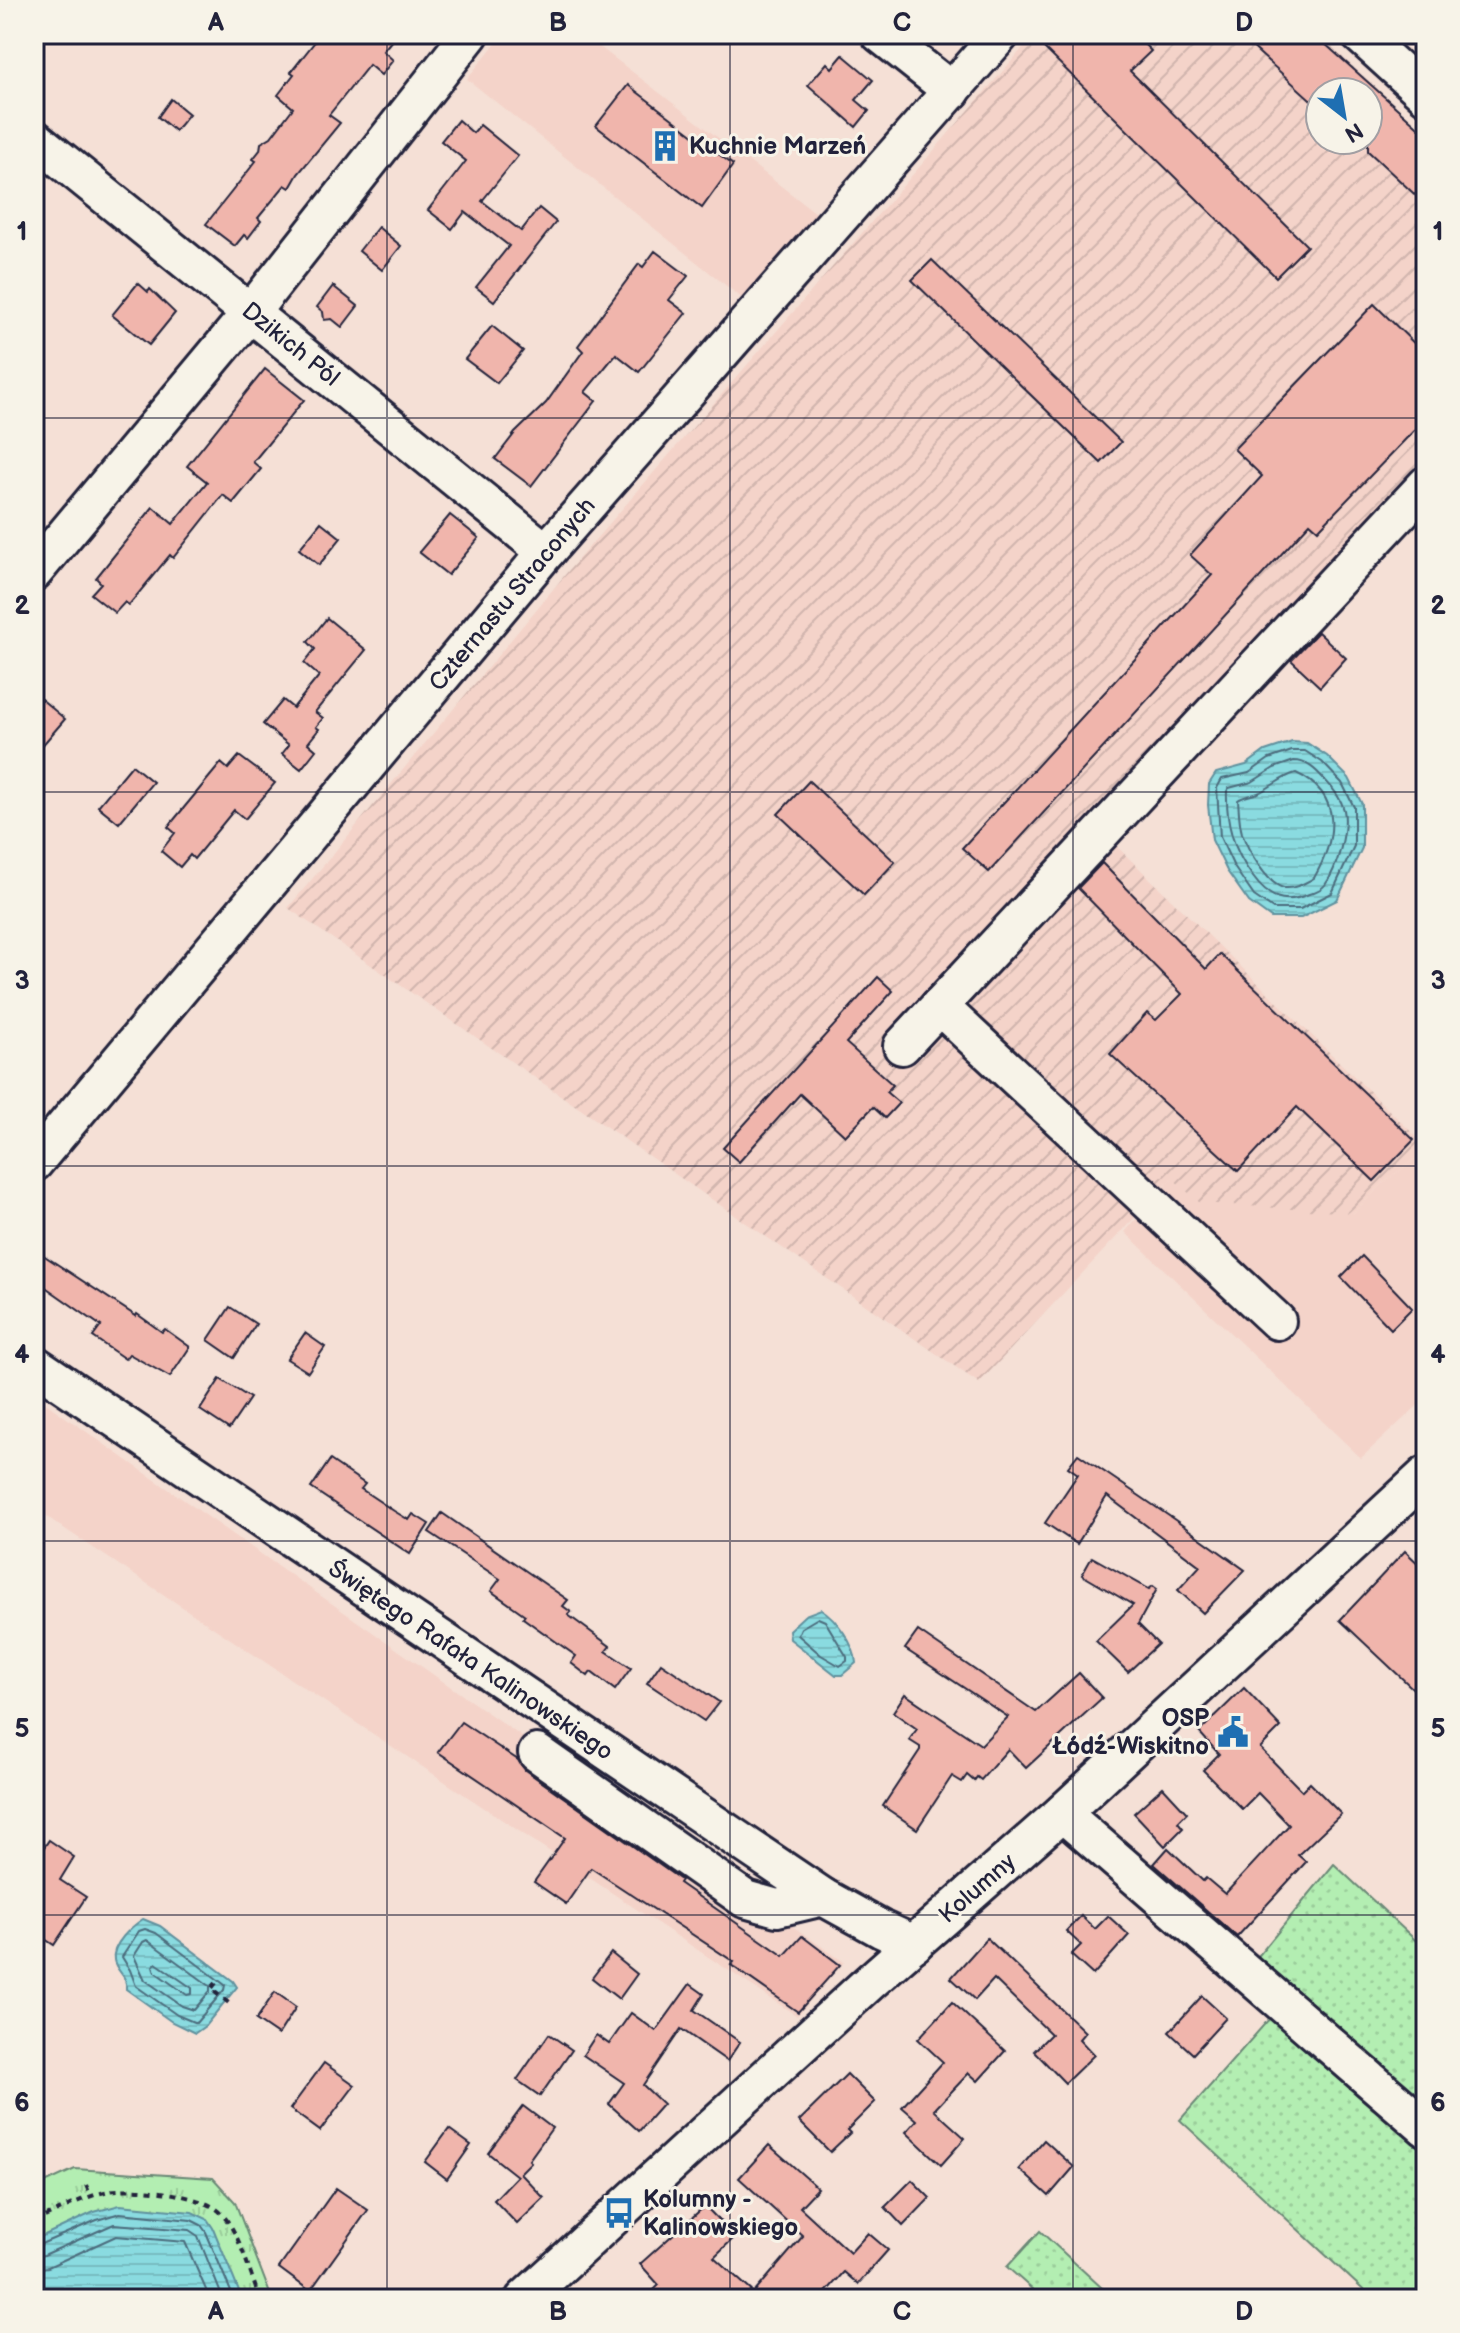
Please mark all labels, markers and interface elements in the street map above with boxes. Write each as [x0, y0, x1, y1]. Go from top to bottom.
text: A [207, 8, 224, 39]
text: B [549, 8, 567, 39]
text: C [893, 8, 911, 39]
text: D [1235, 8, 1253, 39]
north arrow [1304, 76, 1384, 156]
text: N [1339, 116, 1368, 148]
building icon: Kuchnie Marzeń [648, 129, 682, 163]
place label: Kuchnie Marzeń [689, 132, 866, 161]
text: 1 [17, 217, 27, 248]
text: 1 [1433, 217, 1443, 248]
street label: Dzikich Pól [236, 296, 345, 393]
street label: Czternastu Straconych [423, 492, 602, 697]
text: 2 [14, 591, 30, 622]
text: 2 [1430, 591, 1446, 622]
text: 3 [14, 966, 30, 997]
text: 3 [1430, 966, 1446, 997]
text: 4 [14, 1340, 30, 1371]
text: 4 [1430, 1340, 1446, 1371]
street label: Świętego Rafała Kalinowskiego [323, 1553, 619, 1767]
place label: OSP Łódź-Wiskitno [1052, 1704, 1209, 1761]
text: 5 [14, 1714, 30, 1745]
text: 5 [1430, 1714, 1446, 1745]
public building icon: OSP Łódź-Wiskitno [1216, 1715, 1250, 1749]
street label: Kolumny [933, 1847, 1022, 1929]
text: 6 [14, 2088, 30, 2119]
text: 6 [1430, 2088, 1446, 2119]
place label: Kolumny - Kalinowskiego [643, 2185, 798, 2242]
bus stop icon: Kolumny - Kalinowskiego [602, 2196, 636, 2230]
text: A [207, 2297, 224, 2328]
text: B [549, 2297, 567, 2328]
text: C [893, 2297, 911, 2328]
text: D [1235, 2297, 1253, 2328]

